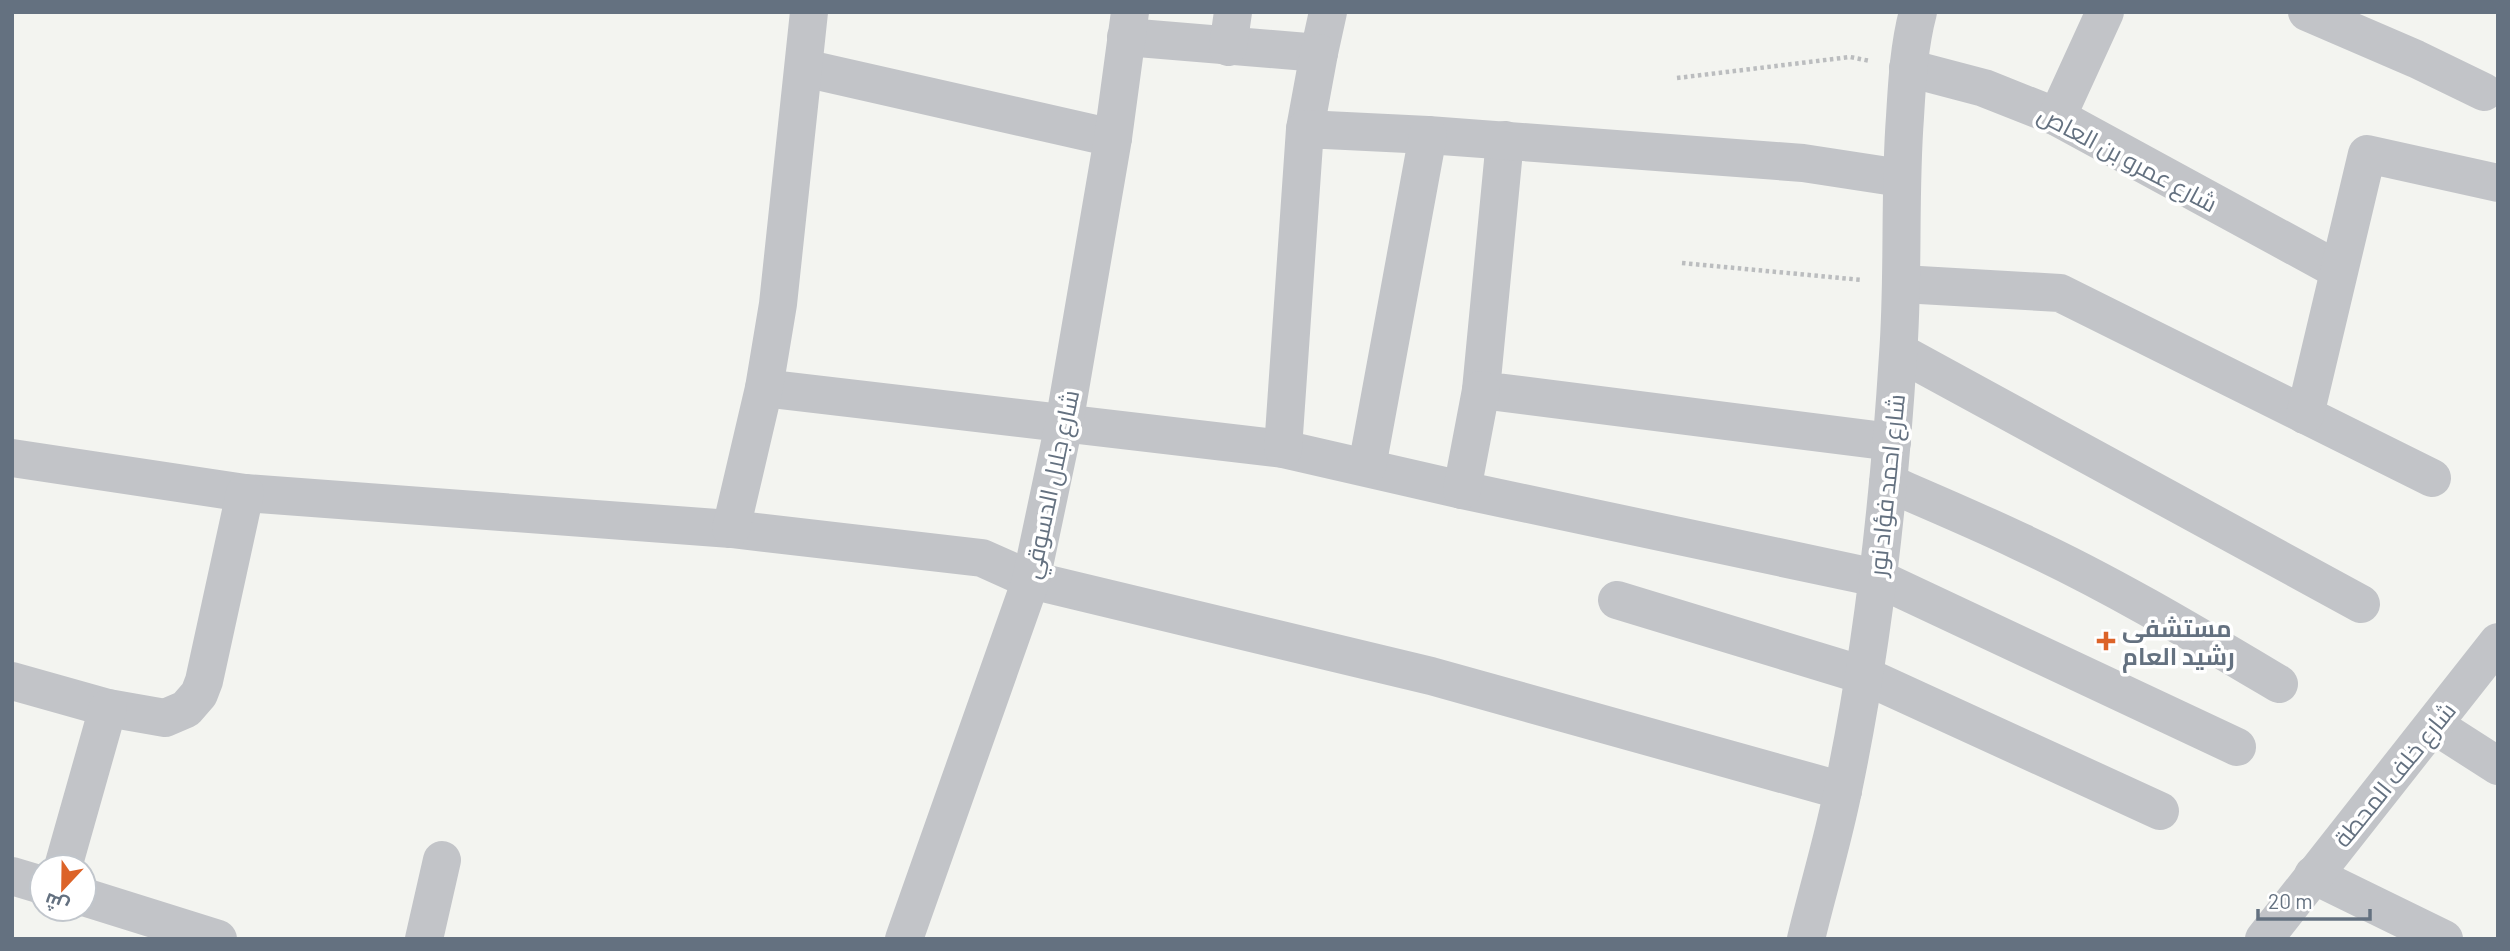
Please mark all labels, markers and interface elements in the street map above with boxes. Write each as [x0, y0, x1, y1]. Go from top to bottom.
street label: شارع عمرو بن العاص [2032, 99, 2223, 220]
street label: شارع جلال الدسوقي [1016, 387, 1090, 582]
street label: شارع احمد فؤاد نور [1862, 393, 1913, 580]
place label: مستشفى رشيد العام [2122, 613, 2235, 673]
marker: مستشفى رشيد العام [2096, 631, 2116, 651]
street label: شارع خلف المحطة [2327, 696, 2464, 854]
north arrow [28, 853, 98, 923]
scale bar [2258, 878, 2370, 922]
text: ش [41, 888, 72, 919]
text: 20 m [2268, 888, 2313, 913]

